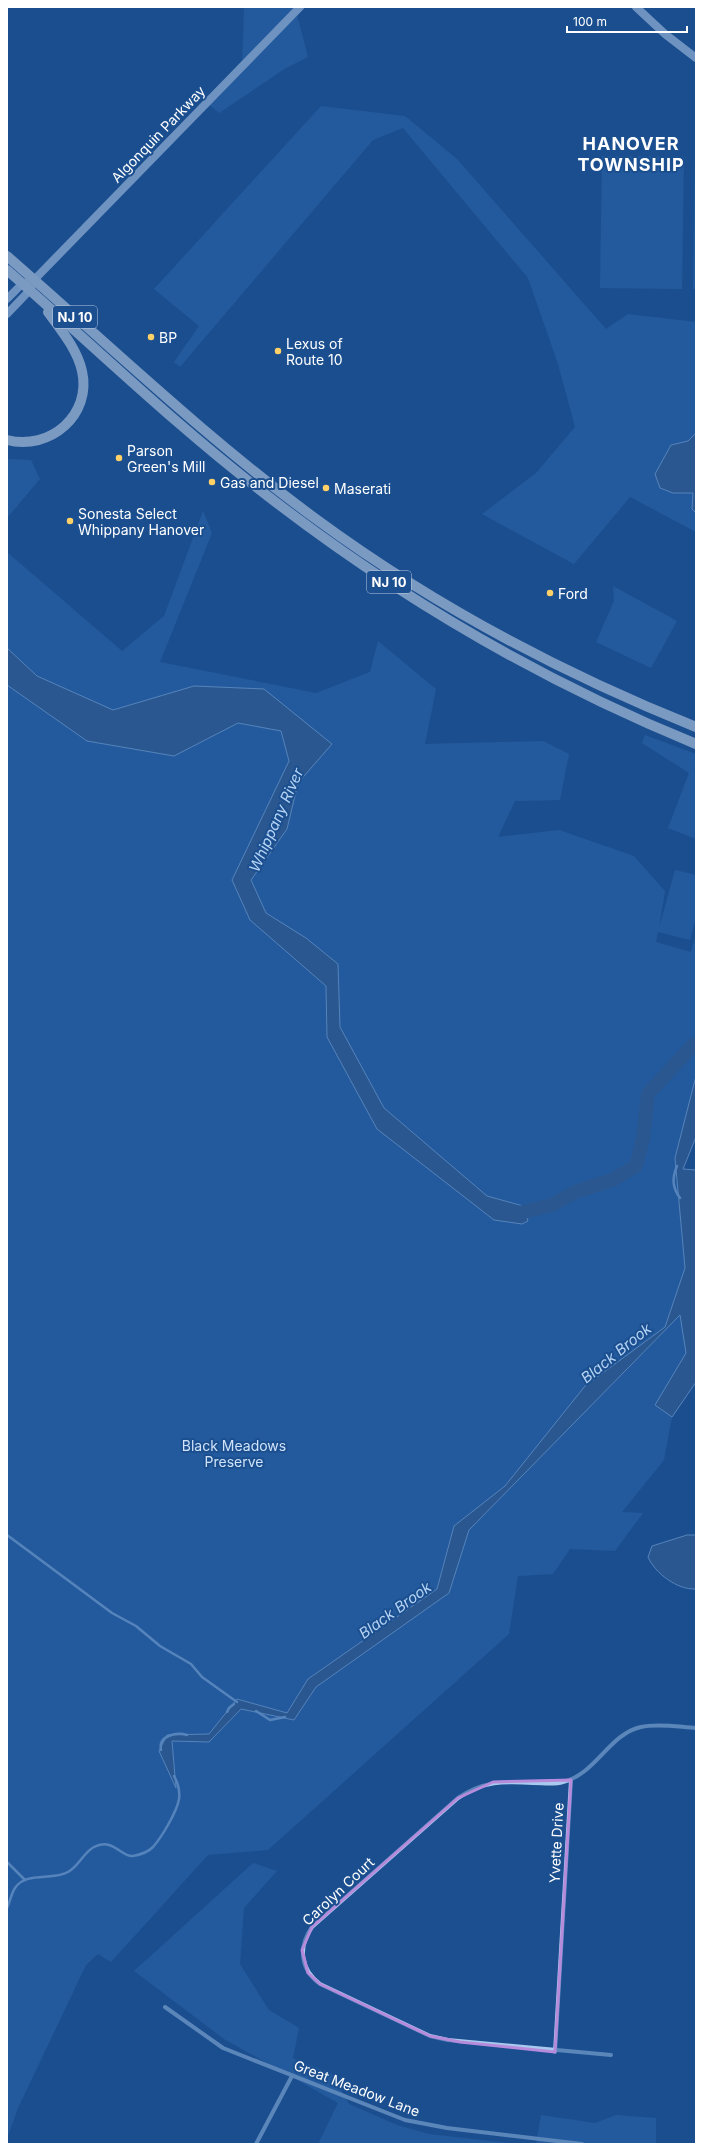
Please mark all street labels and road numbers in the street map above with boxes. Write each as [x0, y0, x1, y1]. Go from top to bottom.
street label: Algonquin Parkway [108, 82, 209, 186]
road number: NJ 10 [53, 306, 97, 328]
road number: NJ 10 [367, 571, 411, 593]
street label: Yvette Drive [545, 1802, 567, 1884]
street label: Carolyn Court [299, 1853, 378, 1929]
street label: Great Meadow Lane [292, 2056, 422, 2120]

